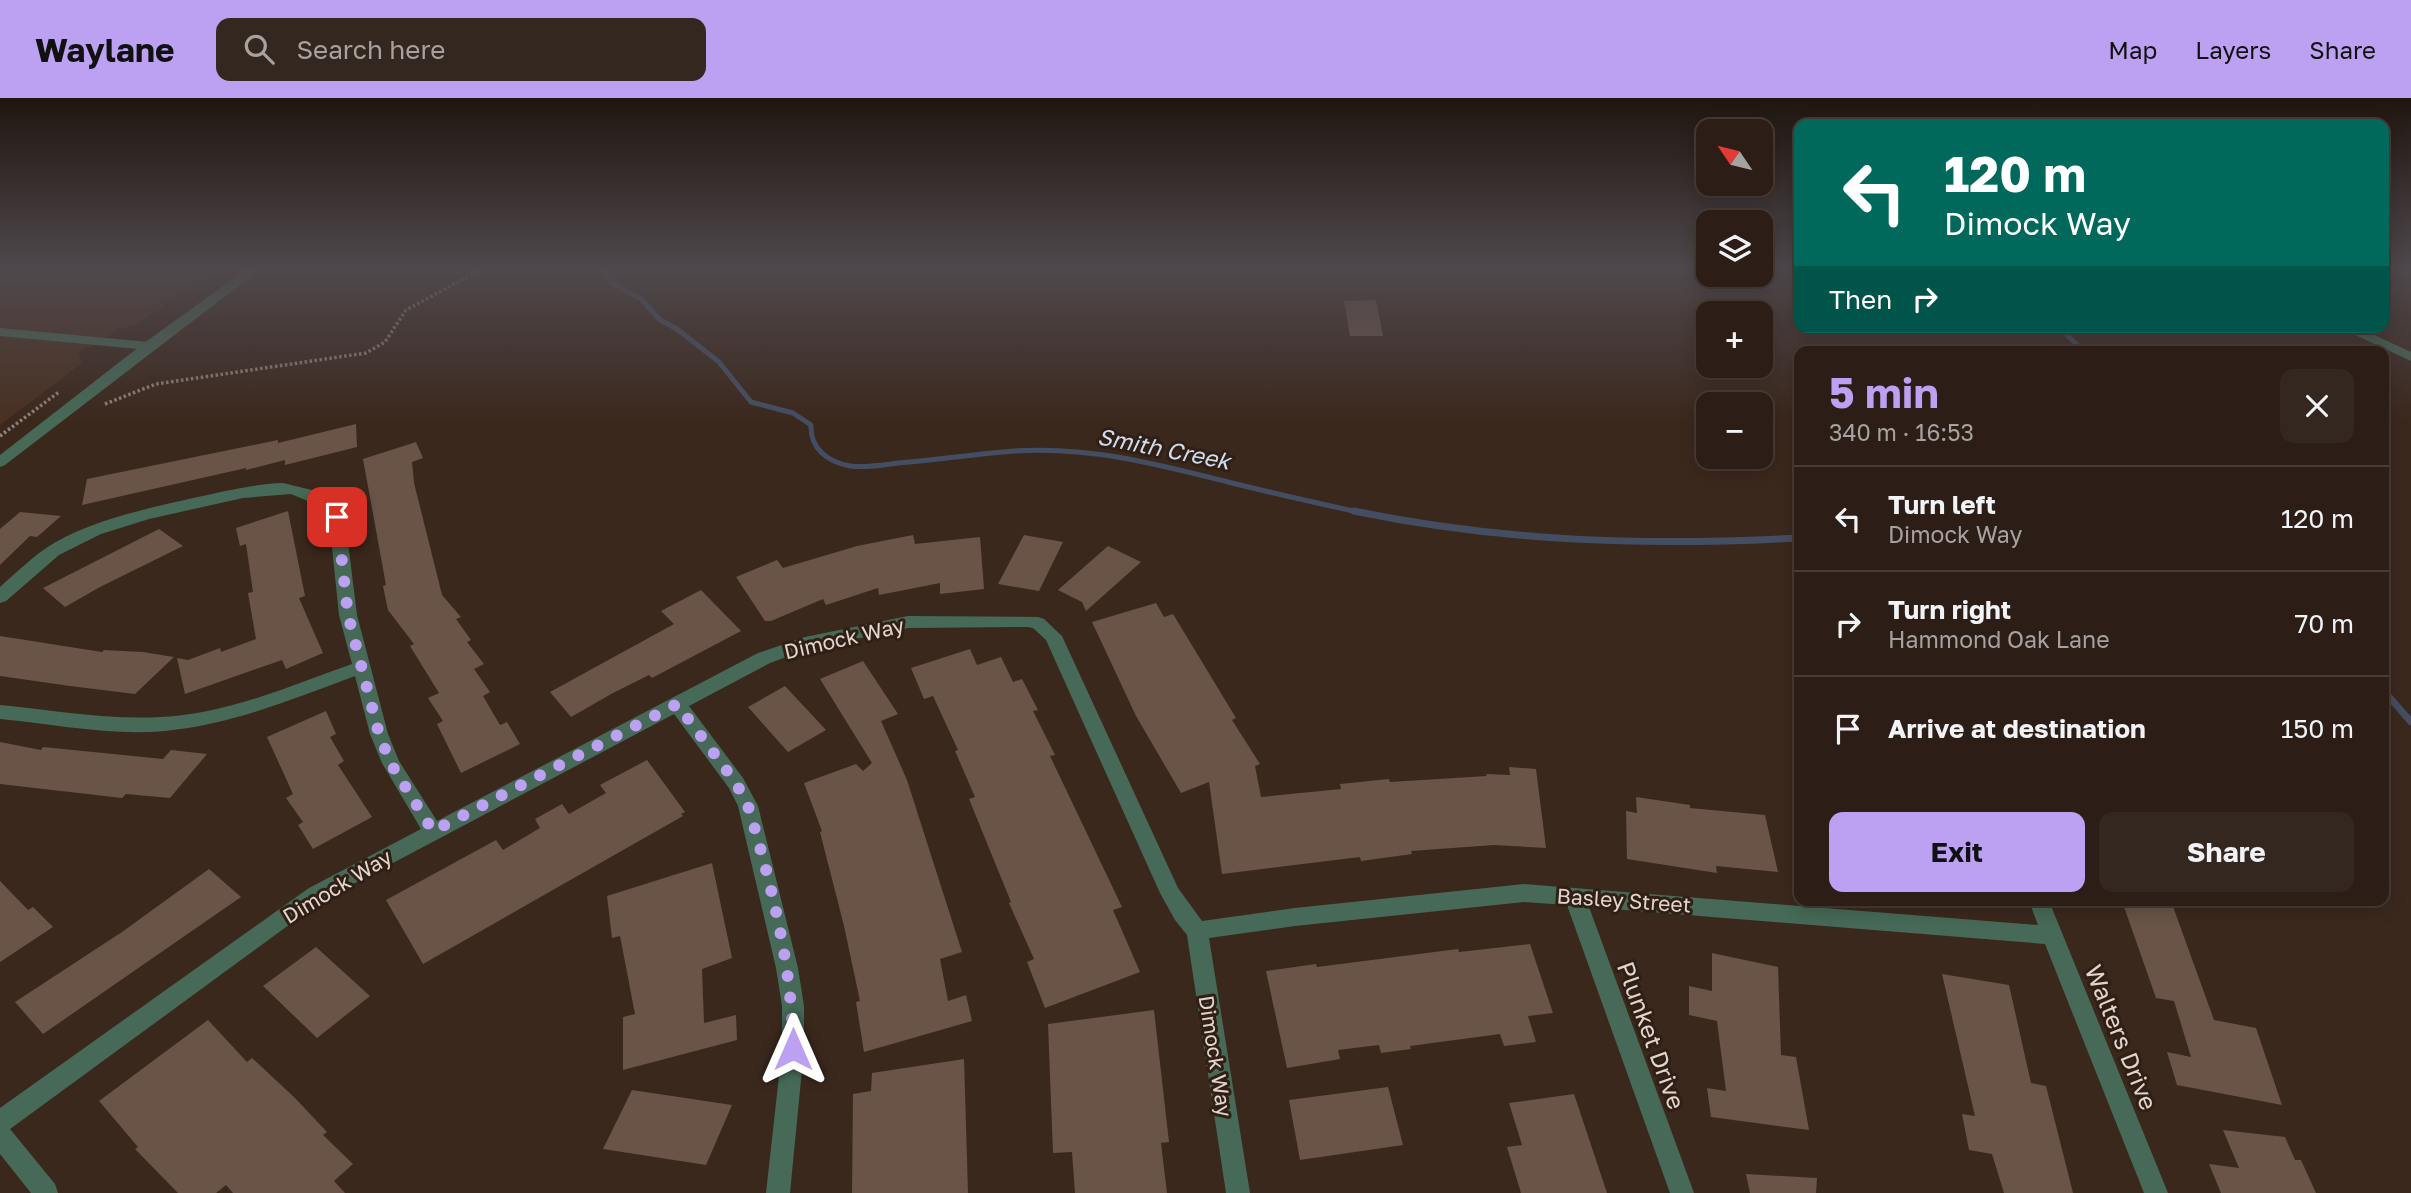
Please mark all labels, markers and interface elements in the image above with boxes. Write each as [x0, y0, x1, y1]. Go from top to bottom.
search box [216, 18, 706, 81]
text: Waylane [35, 30, 174, 69]
icon: search [240, 30, 278, 68]
text: Search here [296, 34, 445, 65]
text: Map [2108, 35, 2157, 64]
text: Layers [2195, 35, 2271, 64]
text: Share [2309, 35, 2376, 64]
north arrow [1696, 119, 1773, 196]
map controls [1696, 119, 1773, 469]
text: 120 m [1944, 144, 2086, 203]
icon: left [1829, 147, 1920, 238]
text: Dimock Way [1944, 204, 2131, 242]
button: layers [1696, 210, 1773, 287]
icon: right [1906, 280, 1944, 318]
text: Then [1829, 284, 1892, 315]
button: + [1696, 301, 1773, 378]
text: 5 min [1829, 367, 1939, 417]
button: close [2280, 369, 2354, 443]
button: − [1696, 392, 1773, 469]
text: 340 m · 16:53 [1829, 418, 1974, 446]
water label: Smith Creek [1095, 421, 1235, 475]
pin [307, 487, 367, 547]
text: Turn left [1888, 489, 1996, 520]
icon: arrive [318, 498, 356, 536]
icon: left [1829, 500, 1867, 538]
text: 120 m [2281, 503, 2354, 534]
text: Dimock Way [1888, 520, 2022, 548]
text: Turn right [1888, 594, 2011, 625]
icon: right [1829, 605, 1867, 643]
text: 70 m [2295, 608, 2354, 639]
street label: Dimock Way [781, 611, 907, 664]
text: Hammond Oak Lane [1888, 625, 2110, 653]
icon: arrive [1829, 710, 1867, 748]
text: Arrive at destination [1888, 713, 2146, 744]
text: 150 m [2281, 713, 2354, 744]
button: Exit [1829, 812, 2085, 892]
button: Share [2099, 812, 2354, 892]
street label: Dimock Way [278, 843, 396, 929]
street label: Basley Street [1556, 882, 1692, 918]
street label: Plunket Drive [1612, 957, 1692, 1113]
street label: Walters Drive [2080, 960, 2164, 1114]
street label: Dimock Way [1194, 993, 1238, 1119]
position arrow [756, 1012, 830, 1086]

